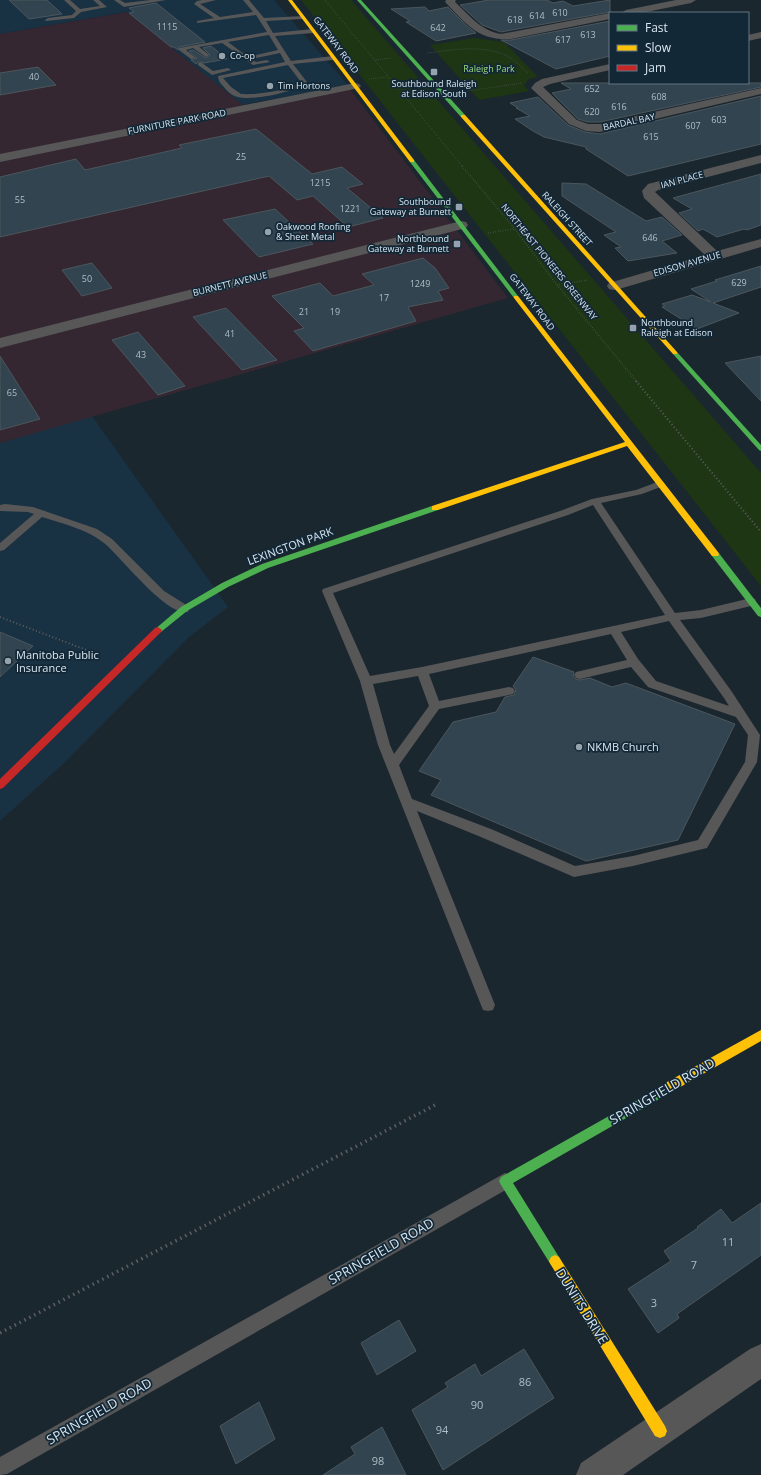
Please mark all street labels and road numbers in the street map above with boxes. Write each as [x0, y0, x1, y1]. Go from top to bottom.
street label: GATEWAY ROAD [311, 13, 362, 76]
street label: FURNITURE PARK ROAD [127, 106, 227, 137]
street label: BARDAL BAY [602, 109, 657, 133]
street label: IAN PLACE [659, 168, 705, 191]
street label: RALEIGH STREET [539, 189, 595, 249]
street label: NORTHEAST PIONEERS GREENWAY [498, 201, 601, 323]
street label: EDISON AVENUE [652, 248, 722, 279]
street label: BURNETT AVENUE [191, 268, 268, 299]
street label: GATEWAY ROAD [507, 270, 558, 333]
street label: LEXINGTON PARK [245, 523, 335, 568]
street label: SPRINGFIELD ROAD [606, 1054, 718, 1128]
street label: SPRINGFIELD ROAD [325, 1214, 437, 1288]
street label: DUNITS DRIVE [552, 1265, 612, 1347]
street label: SPRINGFIELD ROAD [43, 1374, 155, 1448]

